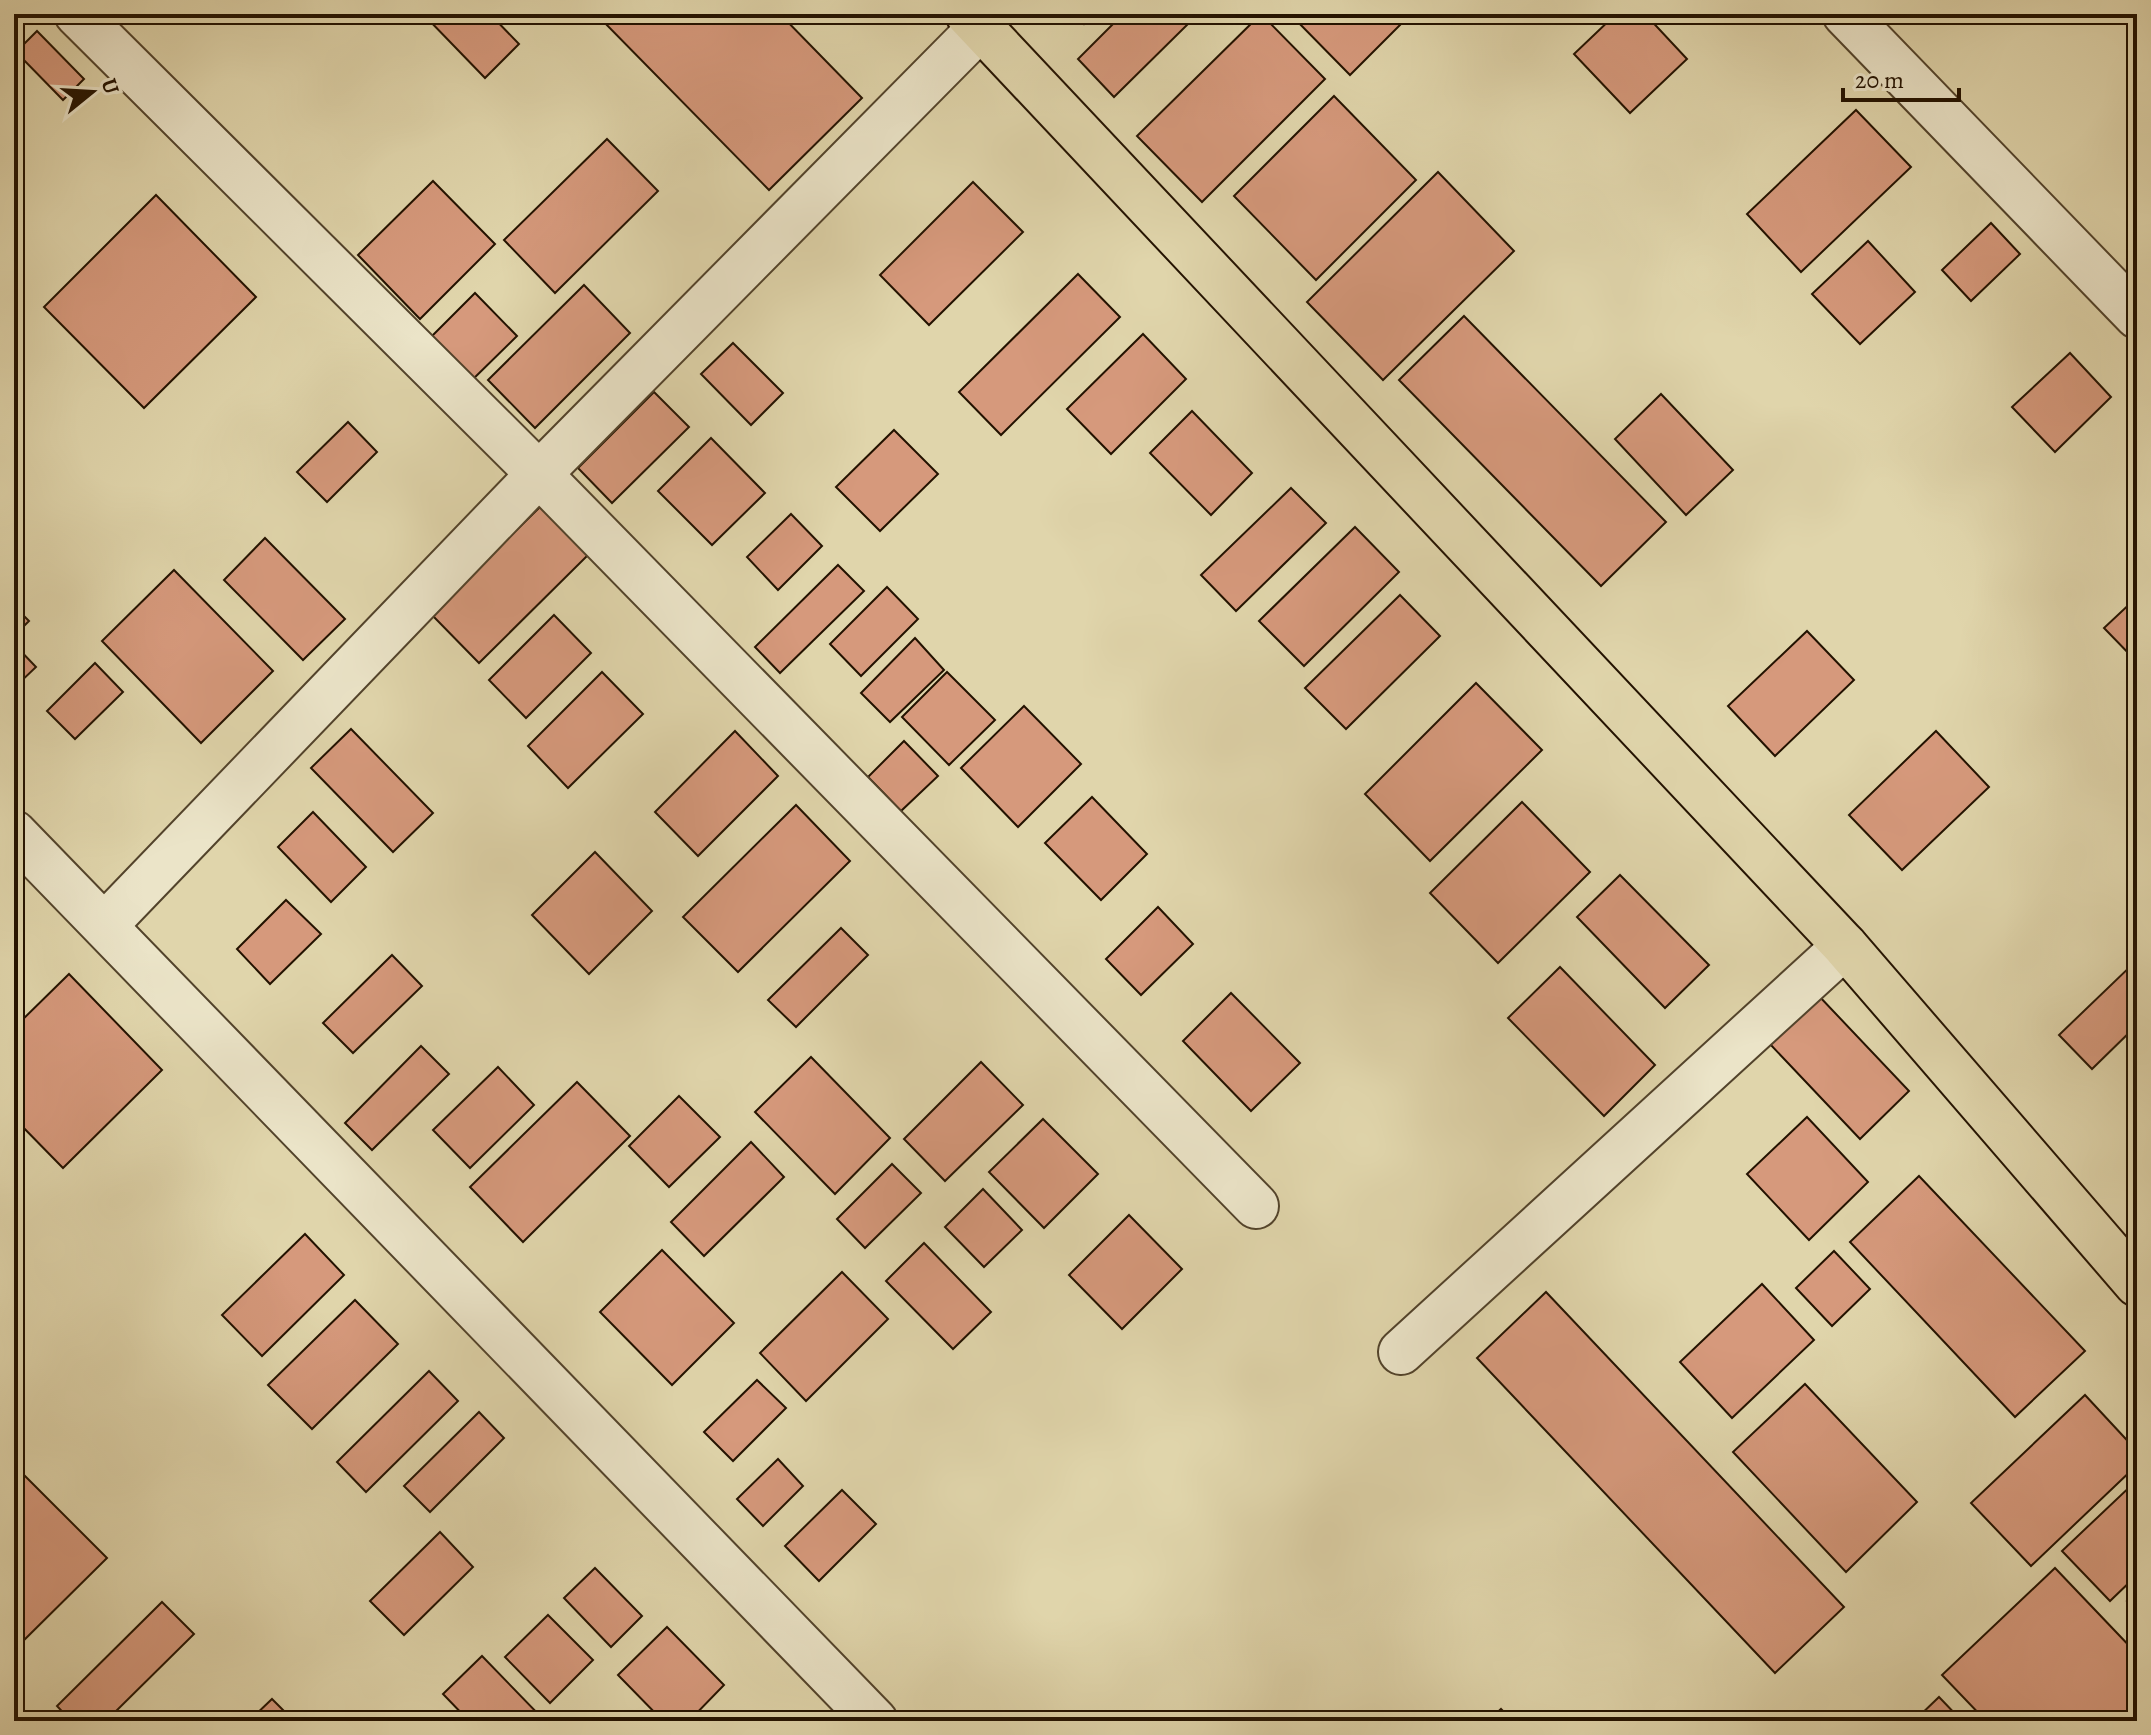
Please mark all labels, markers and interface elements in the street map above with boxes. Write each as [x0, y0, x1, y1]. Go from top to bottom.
north arrow [52, 52, 132, 132]
scale bar [1843, 52, 1959, 102]
text: 20 m [1855, 64, 1904, 96]
text: U [94, 75, 127, 98]

